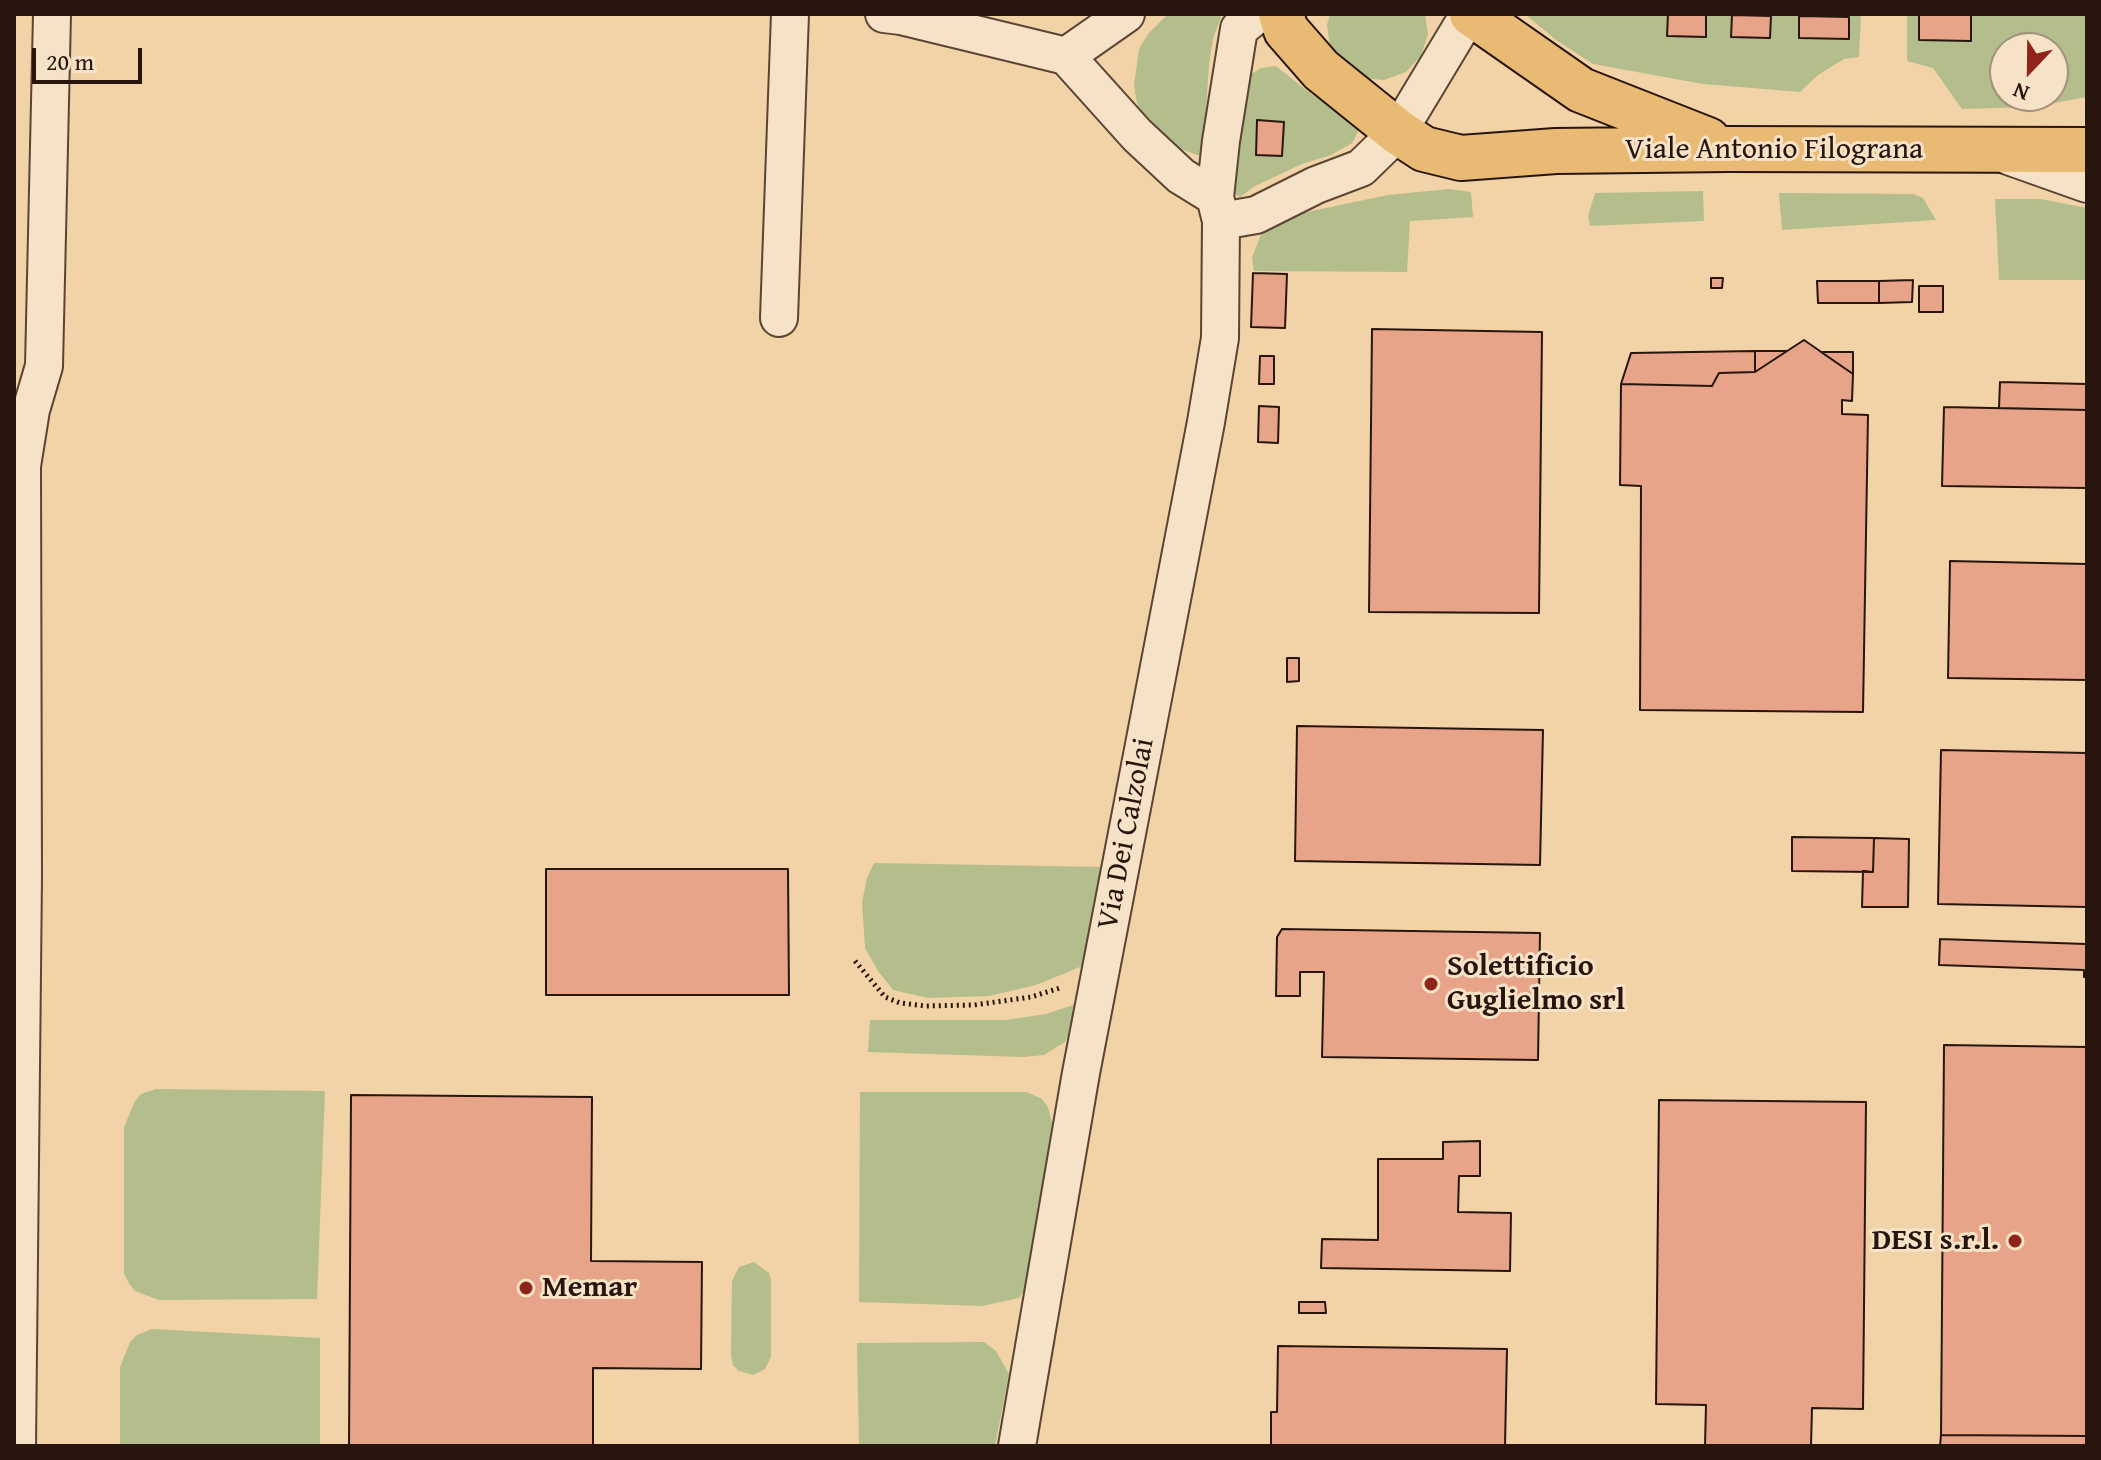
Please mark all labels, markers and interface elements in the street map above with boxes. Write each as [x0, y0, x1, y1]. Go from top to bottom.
scale bar [36, 32, 146, 82]
north arrow [1989, 32, 2069, 112]
text: 20 m [46, 44, 94, 79]
text: N [2008, 75, 2034, 110]
street label: Viale Antonio Filograna [1625, 132, 1923, 168]
street label: Via Dei Calzolai [1091, 735, 1163, 933]
place label: Solettificio Guglielmo srl [1447, 949, 1625, 1020]
marker: Solettificio Guglielmo srl [1422, 975, 1440, 993]
place label: DESI s.r.l. [1872, 1223, 1999, 1259]
marker: DESI s.r.l. [2006, 1232, 2024, 1250]
place label: Memar [542, 1270, 637, 1306]
marker: Memar [517, 1279, 535, 1297]

